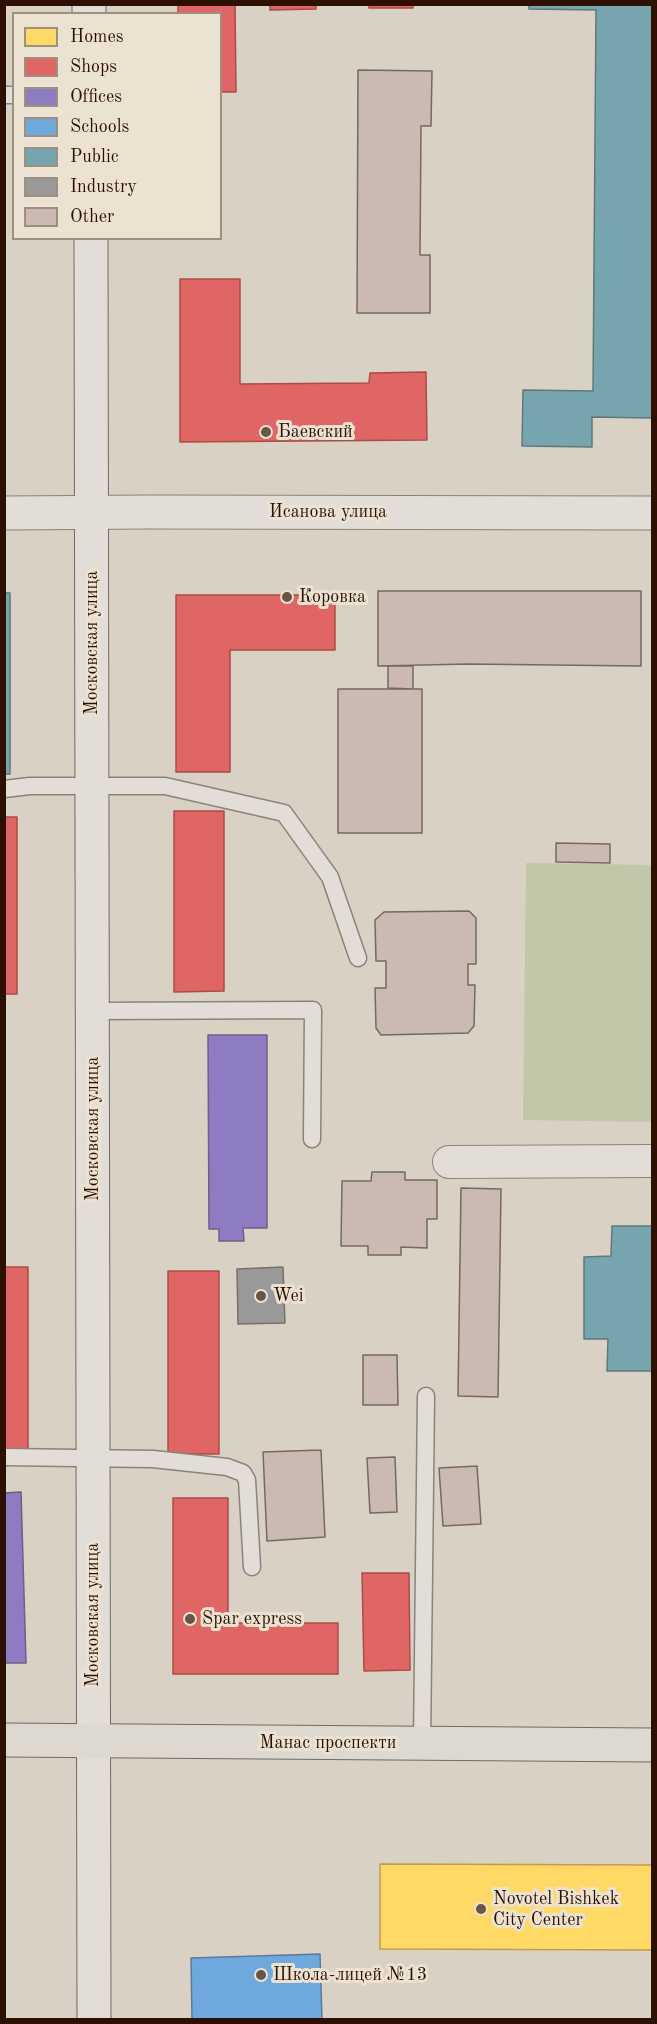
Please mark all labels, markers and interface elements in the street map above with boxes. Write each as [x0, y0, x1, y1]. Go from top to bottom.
legend [12, 12, 222, 240]
text: Homes [70, 28, 124, 46]
text: Shops [70, 58, 117, 76]
text: Offices [70, 88, 122, 106]
text: Schools [70, 118, 129, 136]
text: Public [70, 148, 119, 166]
text: Industry [70, 178, 137, 196]
text: Other [70, 208, 114, 226]
place label: Баевский [278, 421, 353, 443]
marker: Баевский [259, 425, 273, 439]
street label: Исанова улица [269, 501, 387, 523]
street label: Московская улица [81, 571, 103, 715]
place label: Коровка [299, 586, 366, 608]
marker: Коровка [280, 590, 294, 604]
street label: Московская улица [82, 1057, 104, 1201]
place label: Wei [273, 1285, 304, 1307]
marker: Wei [254, 1289, 268, 1303]
street label: Московская улица [82, 1543, 104, 1687]
place label: Spar express [202, 1608, 302, 1630]
marker: Spar express [183, 1612, 197, 1626]
street label: Манас проспекти [260, 1732, 396, 1754]
place label: Novotel Bishkek City Center [493, 1888, 619, 1930]
marker: Novotel Bishkek City Center [474, 1902, 488, 1916]
place label: Школа-лицей №13 [273, 1964, 427, 1986]
marker: Школа-лицей №13 [254, 1968, 268, 1982]

